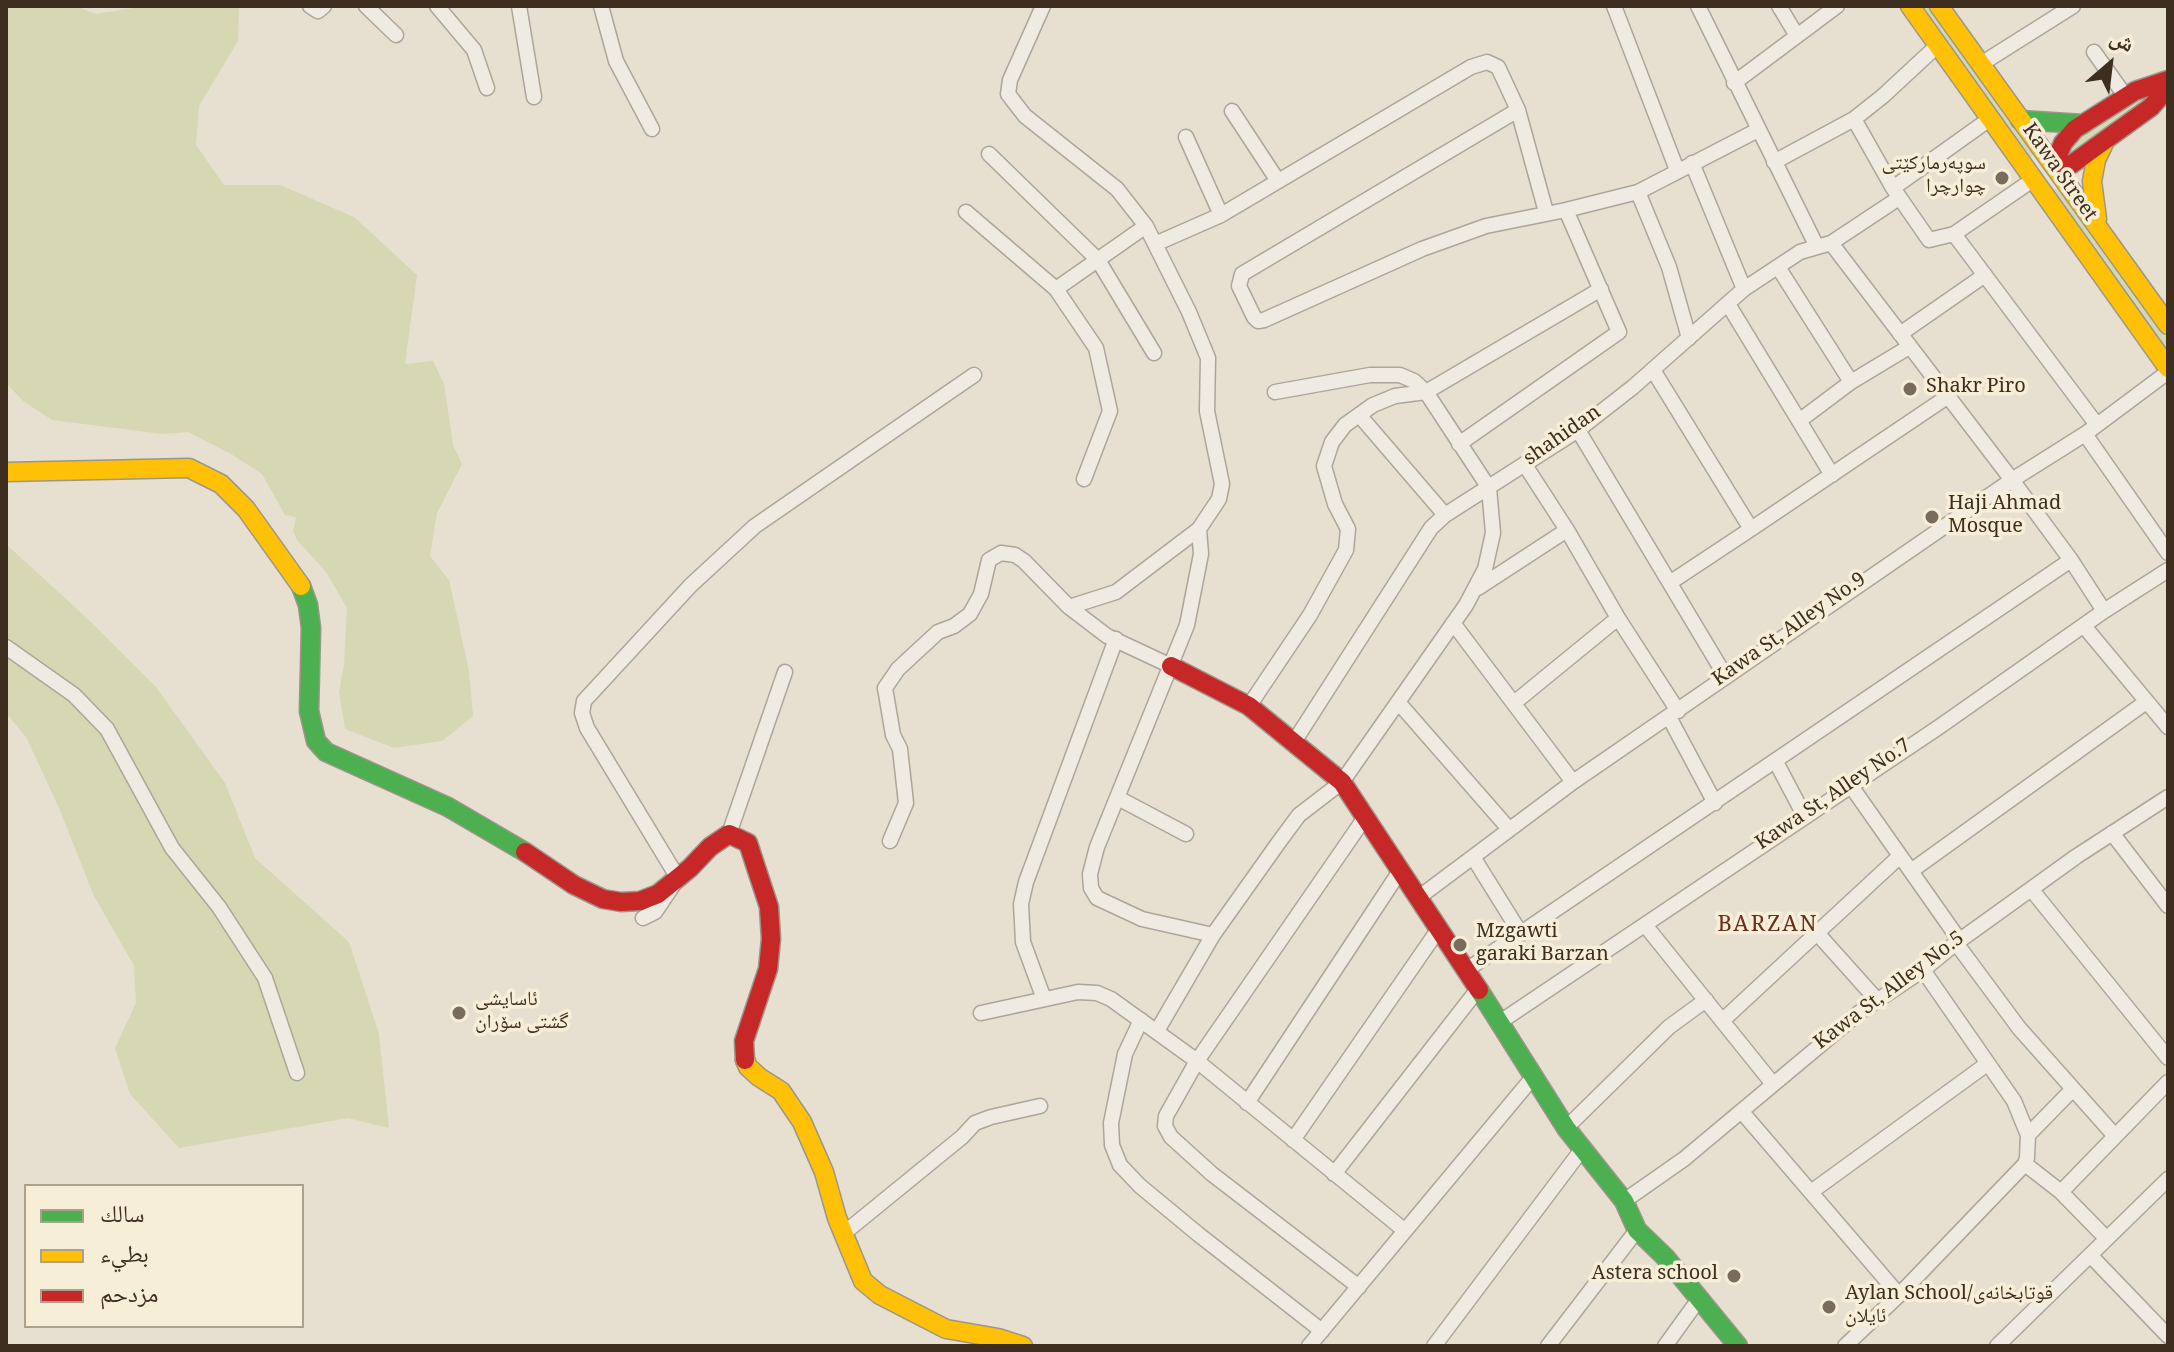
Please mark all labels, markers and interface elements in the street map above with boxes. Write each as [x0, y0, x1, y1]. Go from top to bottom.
text: ش [2102, 21, 2140, 65]
north arrow [2070, 24, 2150, 104]
street label: Kawa Street [2014, 120, 2100, 228]
place label: سوپەرمارکێتی چوارچرا [1882, 154, 1986, 201]
marker: سوپەرمارکێتی چوارچرا [1993, 169, 2011, 187]
place label: Shakr Piro [1926, 377, 2026, 401]
marker: Shakr Piro [1901, 380, 1919, 398]
street label: shahidan [1521, 403, 1607, 473]
place label: Haji Ahmad Mosque [1948, 494, 2061, 541]
marker: Haji Ahmad Mosque [1923, 508, 1941, 526]
street label: Kawa St, Alley No.9 [1710, 570, 1872, 694]
street label: Kawa St, Alley No.7 [1753, 736, 1917, 858]
district label: BARZAN [1717, 915, 1819, 941]
place label: Mzgawti garaki Barzan [1476, 922, 1609, 969]
street label: Kawa St, Alley No.5 [1811, 929, 1971, 1057]
marker: Mzgawti garaki Barzan [1451, 936, 1469, 954]
place label: ئاسایشی گشتی سۆران [475, 990, 569, 1037]
marker: ئاسایشی گشتی سۆران [450, 1004, 468, 1022]
legend [24, 1184, 304, 1328]
text: سالك [100, 1196, 145, 1237]
text: بطيء [100, 1236, 149, 1277]
place label: Astera school [1592, 1264, 1718, 1288]
marker: Astera school [1725, 1267, 1743, 1285]
text: مزدحم [100, 1276, 159, 1317]
place label: Aylan School/قوتابخانەی ئایلان [1845, 1284, 2053, 1331]
marker: Aylan School/قوتابخانەی ئایلان [1820, 1298, 1838, 1316]

